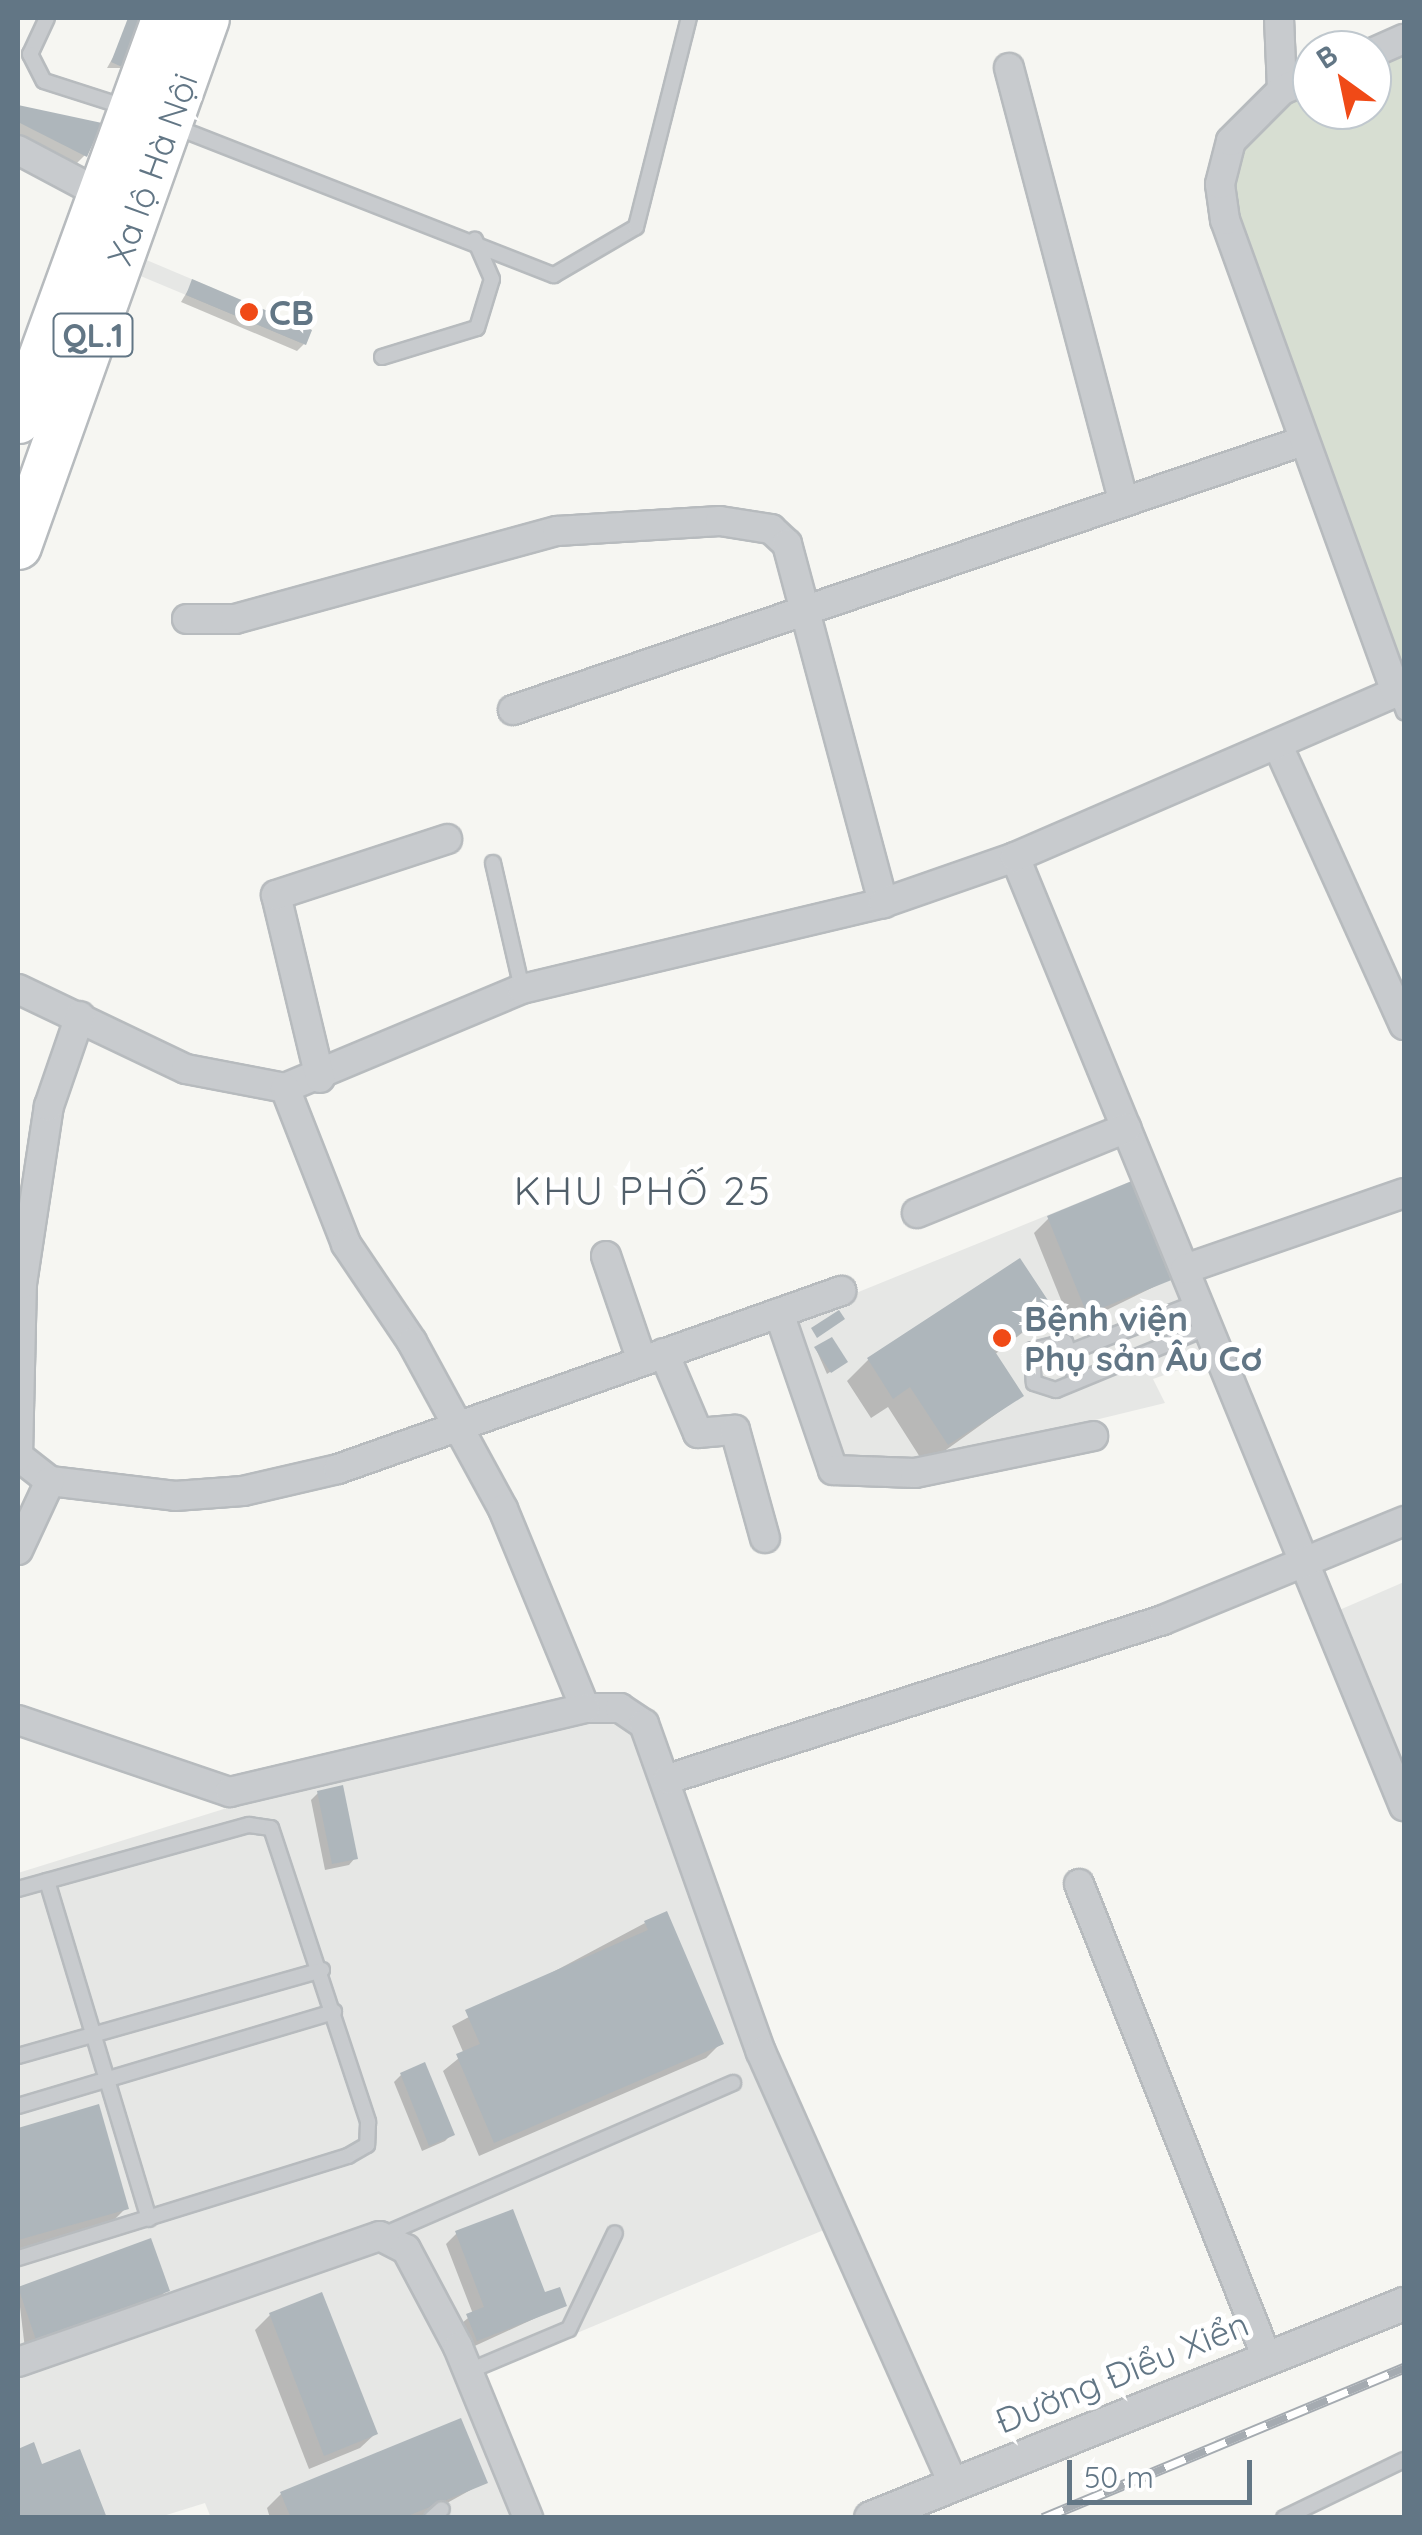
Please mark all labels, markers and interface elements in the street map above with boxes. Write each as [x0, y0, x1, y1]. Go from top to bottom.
north arrow [1292, 30, 1392, 130]
text: B [1309, 36, 1344, 76]
street label: Xa lộ Hà Nội [98, 67, 206, 271]
place label: CB [269, 291, 314, 333]
marker: CB [238, 301, 260, 323]
road number: QL.1 [51, 308, 136, 362]
district label: KHU PHỐ 25 [514, 1166, 772, 1214]
place label: Bệnh viện Phụ sản Âu Cơ [1024, 1297, 1262, 1379]
marker: Bệnh viện Phụ sản Âu Cơ [989, 1325, 1015, 1351]
street label: Đường Điểu Xiển [990, 2302, 1254, 2442]
scale bar [1072, 2440, 1257, 2502]
text: 50 m [1084, 2458, 1154, 2496]

